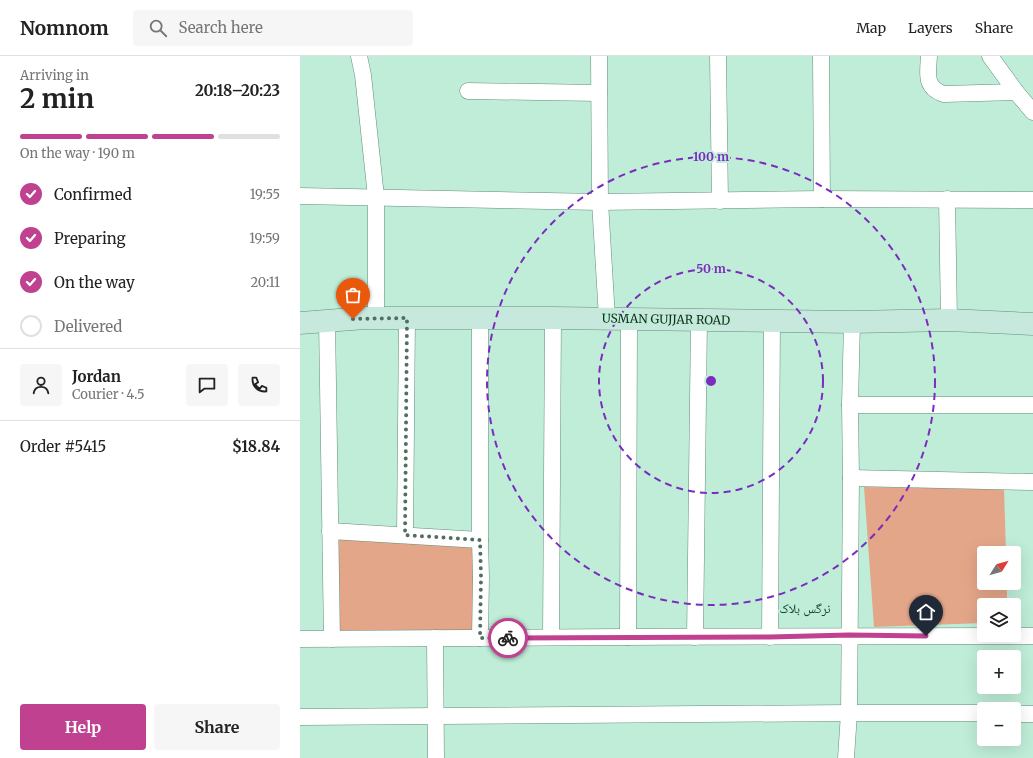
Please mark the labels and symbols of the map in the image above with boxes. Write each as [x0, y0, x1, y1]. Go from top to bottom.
text: 100 m [693, 149, 729, 164]
text: 50 m [696, 261, 726, 276]
pin [336, 278, 370, 319]
street label: USMAN GUJJAR ROAD [602, 310, 730, 328]
centre of rings [704, 374, 718, 388]
north arrow [977, 546, 1021, 590]
pin [909, 595, 943, 636]
district label: نرگس بلاک [779, 600, 831, 617]
courier [488, 618, 528, 658]

